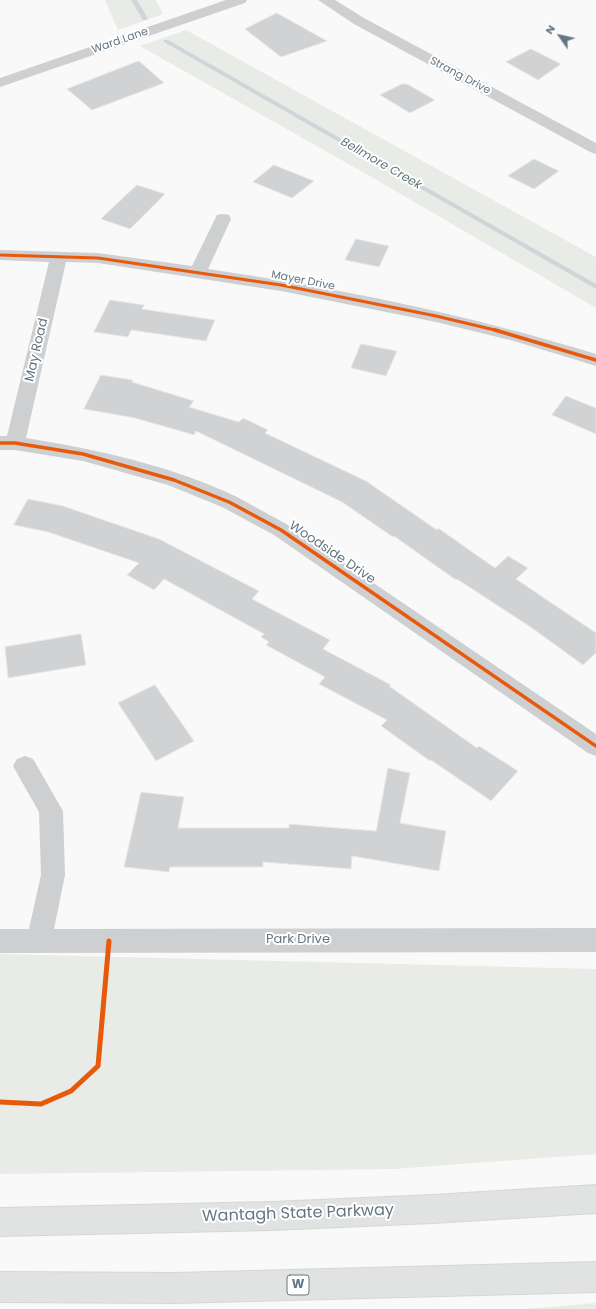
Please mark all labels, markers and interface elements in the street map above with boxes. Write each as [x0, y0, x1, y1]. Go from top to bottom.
north arrow [540, 16, 580, 56]
text: N [541, 21, 559, 37]
street label: Ward Lane [90, 25, 150, 57]
street label: Strang Drive [427, 54, 493, 98]
water label: Bellmore Creek [338, 135, 424, 193]
street label: Mayer Drive [270, 268, 336, 294]
street label: May Road [22, 317, 52, 383]
street label: Woodside Drive [286, 518, 378, 588]
street label: Park Drive [266, 932, 330, 948]
street label: Wantagh State Parkway [202, 1201, 394, 1227]
road number: W [287, 1275, 309, 1295]

